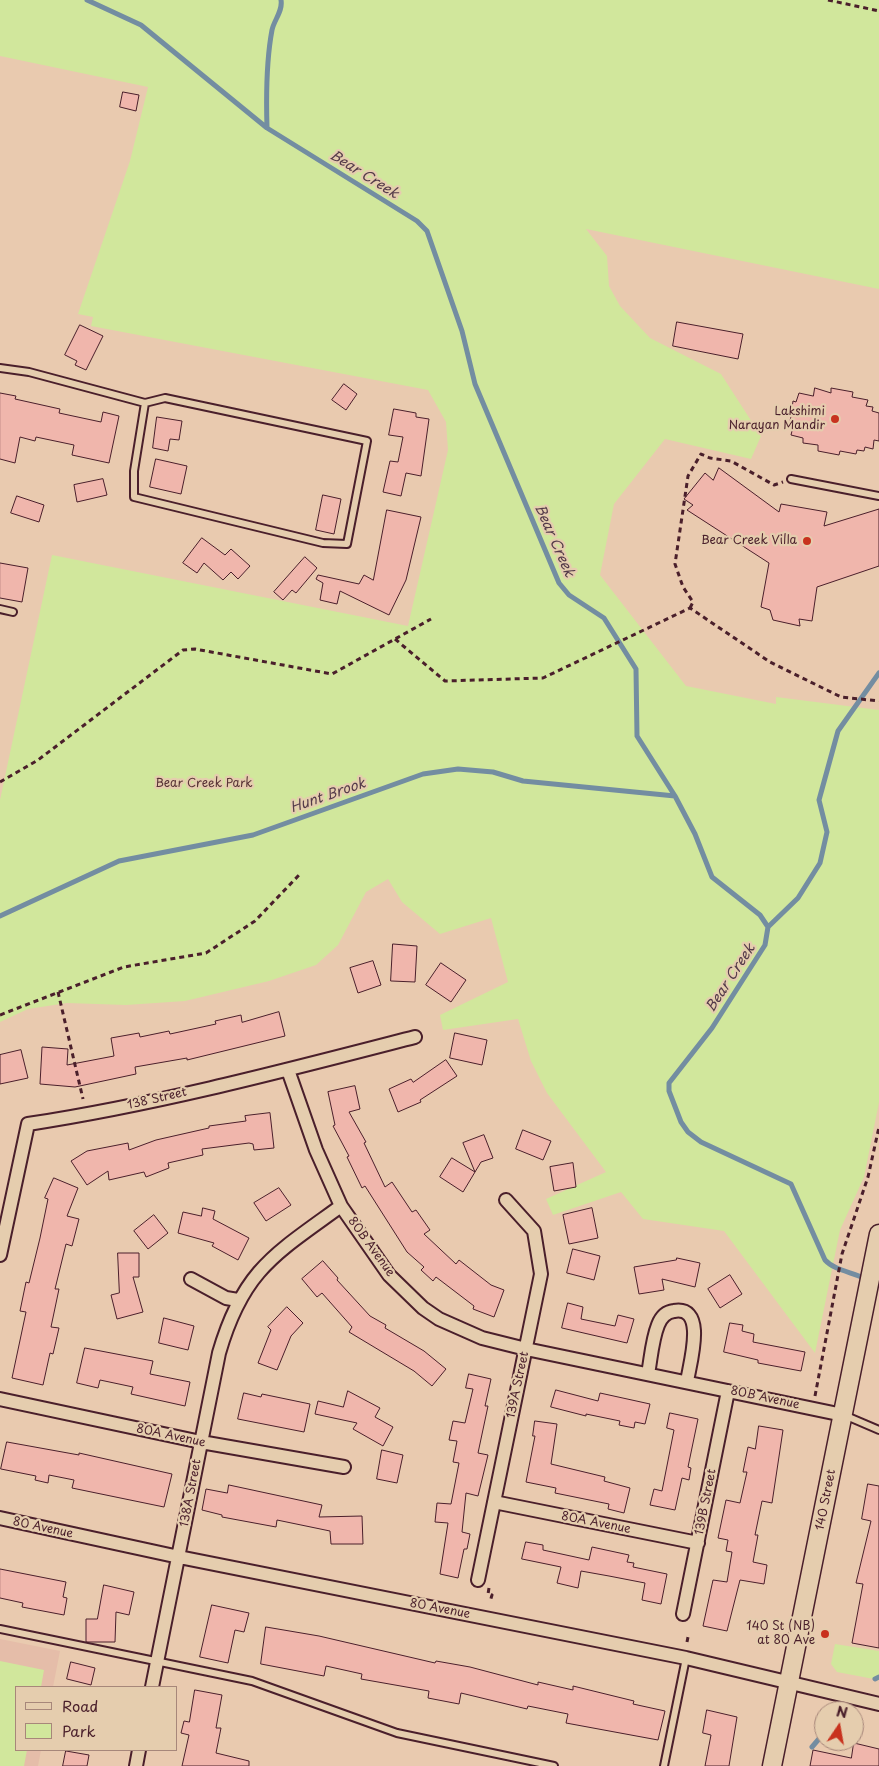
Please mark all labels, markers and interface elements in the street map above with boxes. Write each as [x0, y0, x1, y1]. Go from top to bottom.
water label: Bear Creek [327, 147, 401, 203]
place label: Lakshimi Narayan Mandir [729, 405, 825, 433]
marker: Lakshimi Narayan Mandir [829, 413, 841, 425]
water label: Bear Creek [531, 502, 577, 580]
place label: Bear Creek Villa [701, 534, 797, 548]
marker: Bear Creek Villa [801, 535, 813, 547]
water label: Hunt Brook [288, 775, 368, 817]
park label: Bear Creek Park [155, 777, 253, 791]
water label: Bear Creek [703, 941, 759, 1015]
street label: 138 Street [126, 1085, 188, 1113]
street label: 80B Avenue [345, 1214, 397, 1280]
street label: 139A Street [504, 1350, 532, 1420]
street label: 80B Avenue [729, 1384, 801, 1412]
street label: 80A Avenue [135, 1422, 207, 1450]
street label: 138A Street [177, 1458, 205, 1528]
street label: 139B Street [693, 1468, 719, 1536]
street label: 140 Street [813, 1468, 839, 1532]
street label: 80A Avenue [560, 1509, 632, 1537]
street label: 80 Avenue [12, 1515, 74, 1541]
street label: 80 Avenue [409, 1596, 471, 1622]
place label: 140 St (NB) at 80 Ave [746, 1620, 815, 1648]
marker: 140 St (NB) at 80 Ave [819, 1628, 831, 1640]
legend [15, 1686, 178, 1751]
text: Road [62, 1694, 98, 1717]
text: N [834, 1700, 850, 1723]
north arrow [814, 1701, 864, 1751]
text: Park [62, 1719, 96, 1742]

